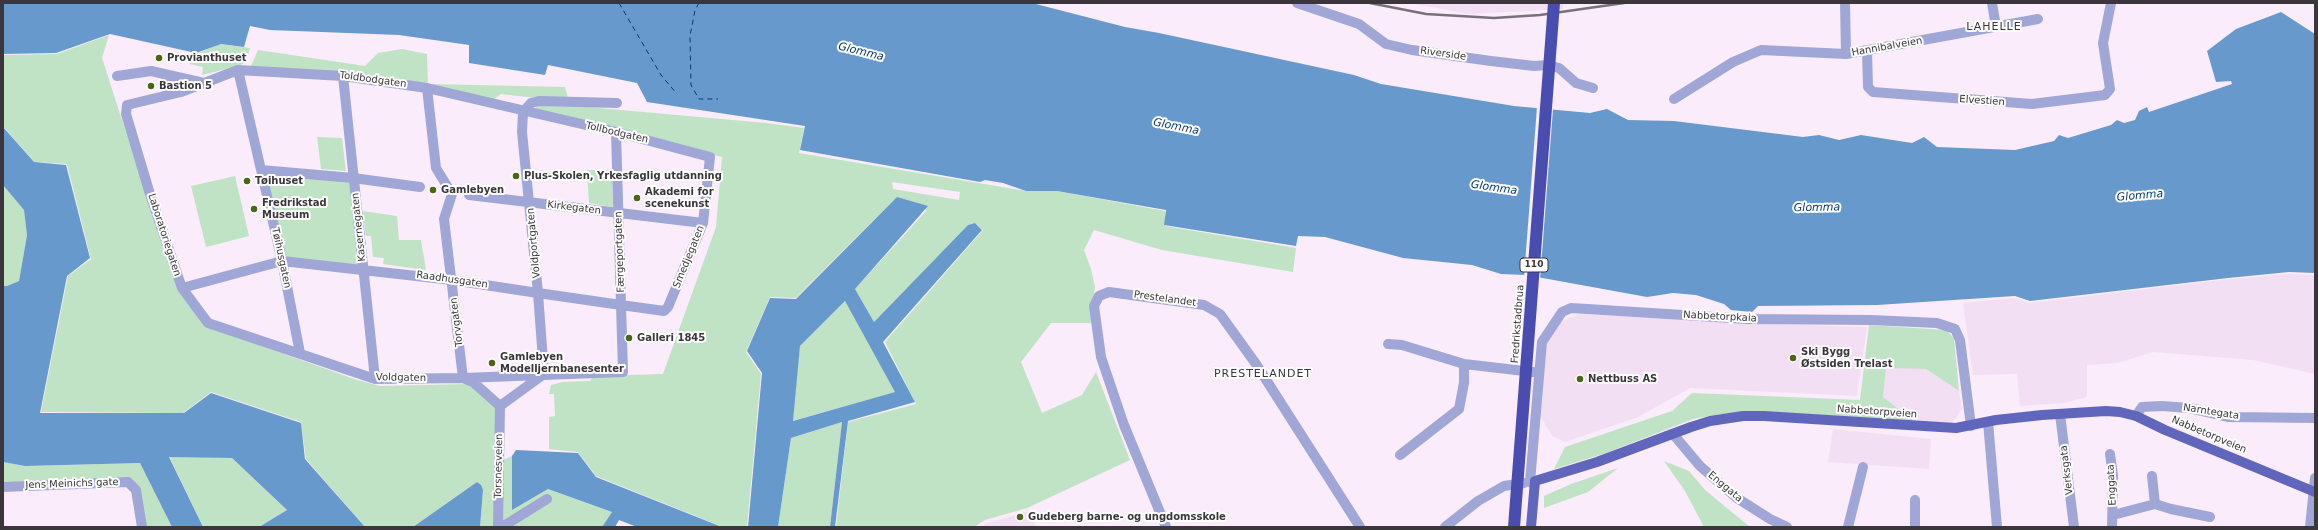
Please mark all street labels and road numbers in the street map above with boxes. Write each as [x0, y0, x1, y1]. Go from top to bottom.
street label: Hannibalveien [1851, 35, 1923, 59]
street label: Riverside [1419, 45, 1467, 63]
street label: Toldbodgaten [339, 69, 407, 91]
street label: Elvestien [1959, 93, 2005, 109]
street label: Tollbodgaten [585, 120, 649, 146]
street label: Laboratoriegaten [145, 192, 183, 278]
street label: Kasernegaten [349, 192, 369, 262]
street label: Kirkegaten [547, 199, 601, 217]
street label: Voldportgaten [525, 207, 543, 279]
street label: Færgeportgaten [613, 211, 627, 293]
street label: Smedjegaten [671, 224, 707, 290]
street label: Tøihusgaten [269, 227, 293, 289]
road number: 110 [1520, 258, 1548, 272]
street label: Raadhusgaten [415, 269, 489, 291]
street label: Fredrikstadbrua [1509, 284, 1527, 364]
street label: Prestelandet [1133, 289, 1197, 309]
street label: Torvgaten [448, 297, 466, 347]
street label: Nabbetorpkaia [1683, 309, 1757, 325]
street label: Voldgaten [376, 372, 426, 384]
street label: Narntegata [2182, 402, 2240, 422]
street label: Nabbetorpveien [1837, 403, 1917, 421]
street label: Nabbetorpveien [2170, 414, 2248, 456]
street label: Torsnesveien [492, 433, 506, 499]
street label: Verksgata [2058, 445, 2076, 495]
street label: Enggata [2105, 464, 2119, 506]
street label: Enggata [1705, 469, 1745, 505]
street label: Jens Meinichs gate [25, 476, 119, 492]

